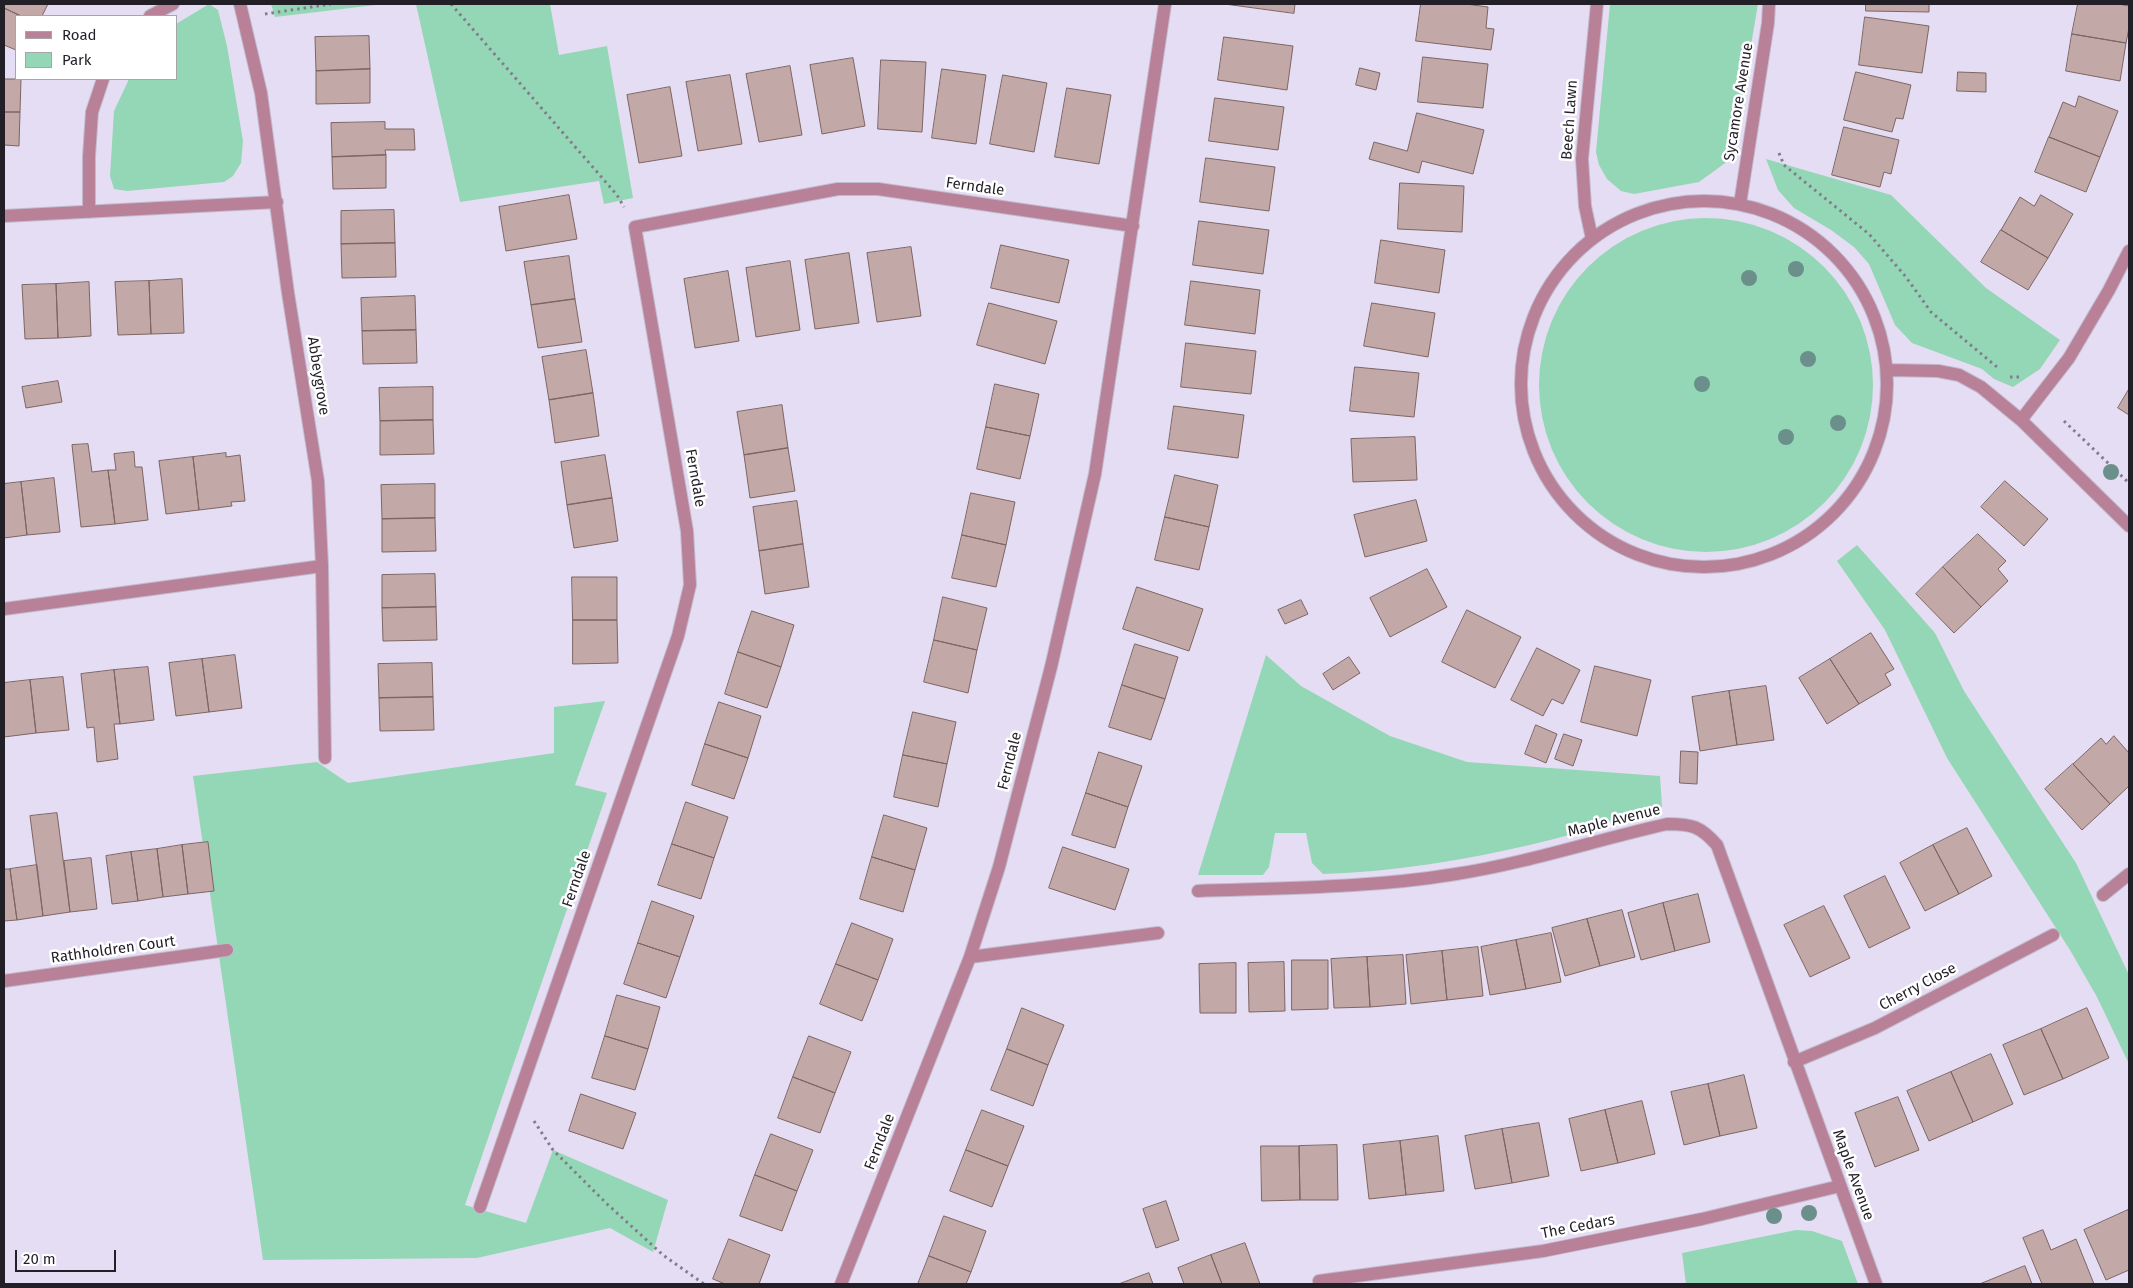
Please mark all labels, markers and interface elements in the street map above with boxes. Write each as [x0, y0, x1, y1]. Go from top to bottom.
legend [15, 15, 178, 80]
text: Road [62, 26, 97, 44]
street label: Sycamore Avenue [1721, 42, 1757, 162]
text: Park [62, 51, 92, 69]
street label: Beech Lawn [1558, 79, 1582, 161]
street label: Ferndale [944, 174, 1006, 200]
street label: Abbeygrove [303, 335, 333, 417]
street label: Ferndale [681, 447, 709, 509]
street label: Ferndale [994, 730, 1026, 792]
street label: Maple Avenue [1566, 801, 1662, 841]
street label: Ferndale [559, 848, 595, 910]
street label: Rathholdren Court [50, 932, 176, 968]
street label: Cherry Close [1876, 959, 1960, 1015]
street label: Ferndale [861, 1111, 899, 1173]
street label: Maple Avenue [1828, 1127, 1878, 1223]
street label: The Cedars [1540, 1211, 1616, 1243]
scale bar [18, 1240, 119, 1272]
text: 20 m [23, 1250, 56, 1268]

